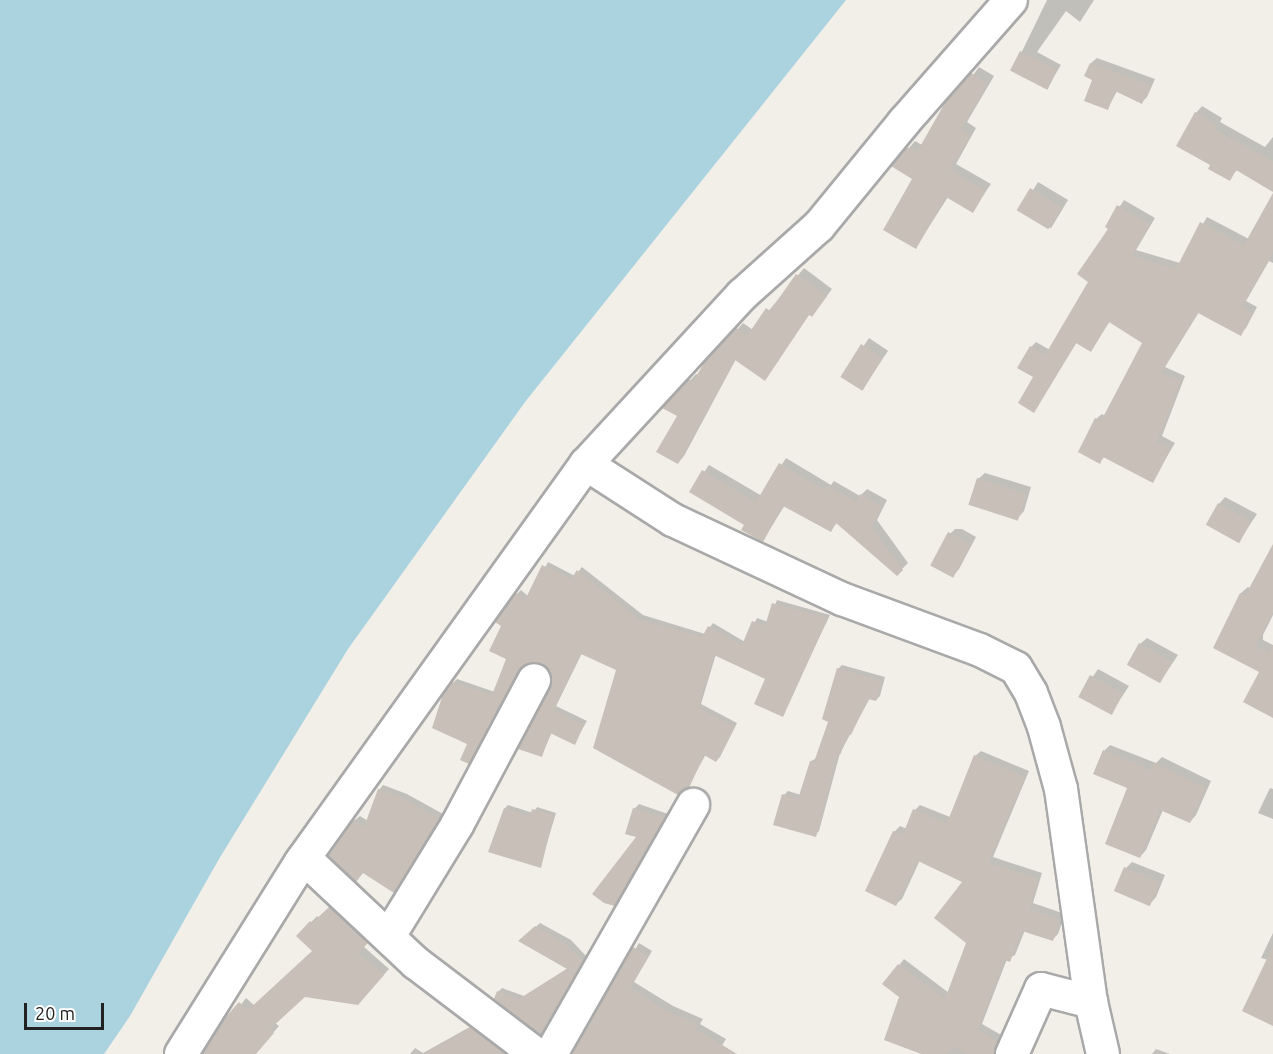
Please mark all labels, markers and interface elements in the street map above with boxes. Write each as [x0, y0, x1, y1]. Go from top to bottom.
scale bar [27, 991, 106, 1029]
text: 20 m [35, 1003, 75, 1023]

